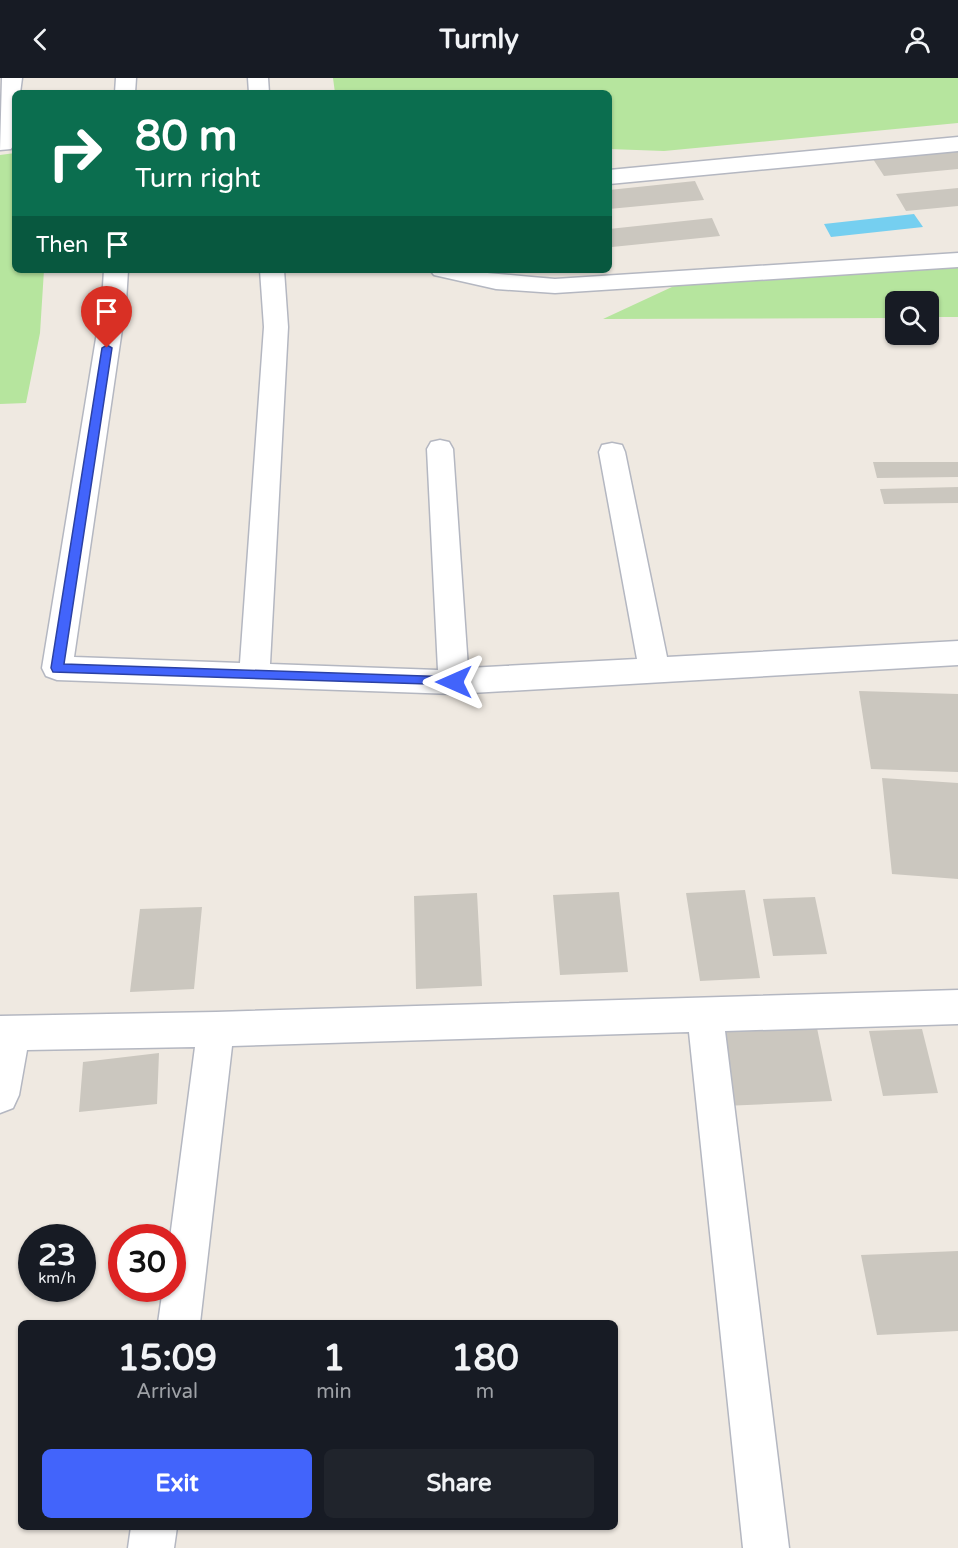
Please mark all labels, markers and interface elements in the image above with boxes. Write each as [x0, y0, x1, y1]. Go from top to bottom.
icon: back [24, 23, 57, 56]
text: Turnly [439, 23, 519, 56]
icon: person [901, 23, 934, 56]
text: 80 m [135, 111, 237, 162]
icon: right [36, 114, 114, 192]
text: Turn right [135, 162, 261, 195]
icon: arrive [101, 228, 134, 261]
text: Then [36, 232, 89, 258]
pin [81, 286, 132, 348]
map controls [885, 291, 939, 345]
button: search [885, 291, 939, 345]
icon: arrive [90, 295, 123, 328]
position arrow [422, 650, 486, 714]
speed limit sign: 30 [108, 1224, 186, 1302]
text: 23 [38, 1237, 76, 1274]
text: km/h [38, 1269, 76, 1287]
text: 15:09 [117, 1337, 217, 1380]
text: 1 [323, 1337, 345, 1380]
text: 180 [451, 1337, 519, 1380]
text: Arrival [136, 1380, 198, 1404]
text: min [316, 1380, 352, 1404]
text: m [476, 1380, 494, 1404]
button: Exit [42, 1449, 312, 1518]
button: Share [324, 1449, 594, 1518]

